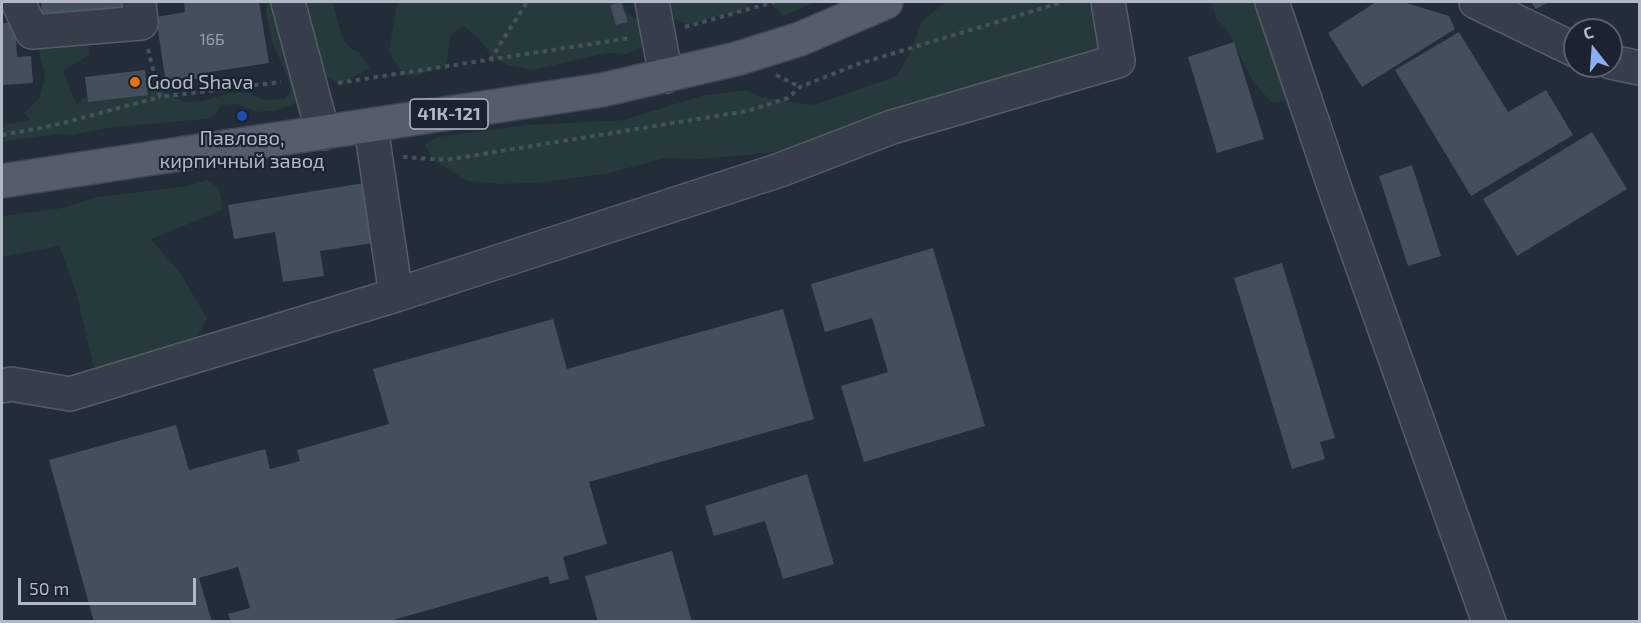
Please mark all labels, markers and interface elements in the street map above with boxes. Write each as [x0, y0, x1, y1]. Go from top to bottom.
north arrow [1563, 18, 1623, 78]
text: С [1581, 22, 1595, 43]
house number: 16Б [199, 30, 225, 50]
place label: Good Shava [147, 70, 253, 94]
marker: Good Shava [128, 75, 142, 89]
road number: 41К-121 [410, 99, 488, 129]
marker: Павлово, кирпичный завод [235, 109, 249, 123]
place label: Павлово, кирпичный завод [159, 126, 325, 173]
scale bar [21, 566, 200, 604]
text: 50 m [29, 577, 69, 599]

